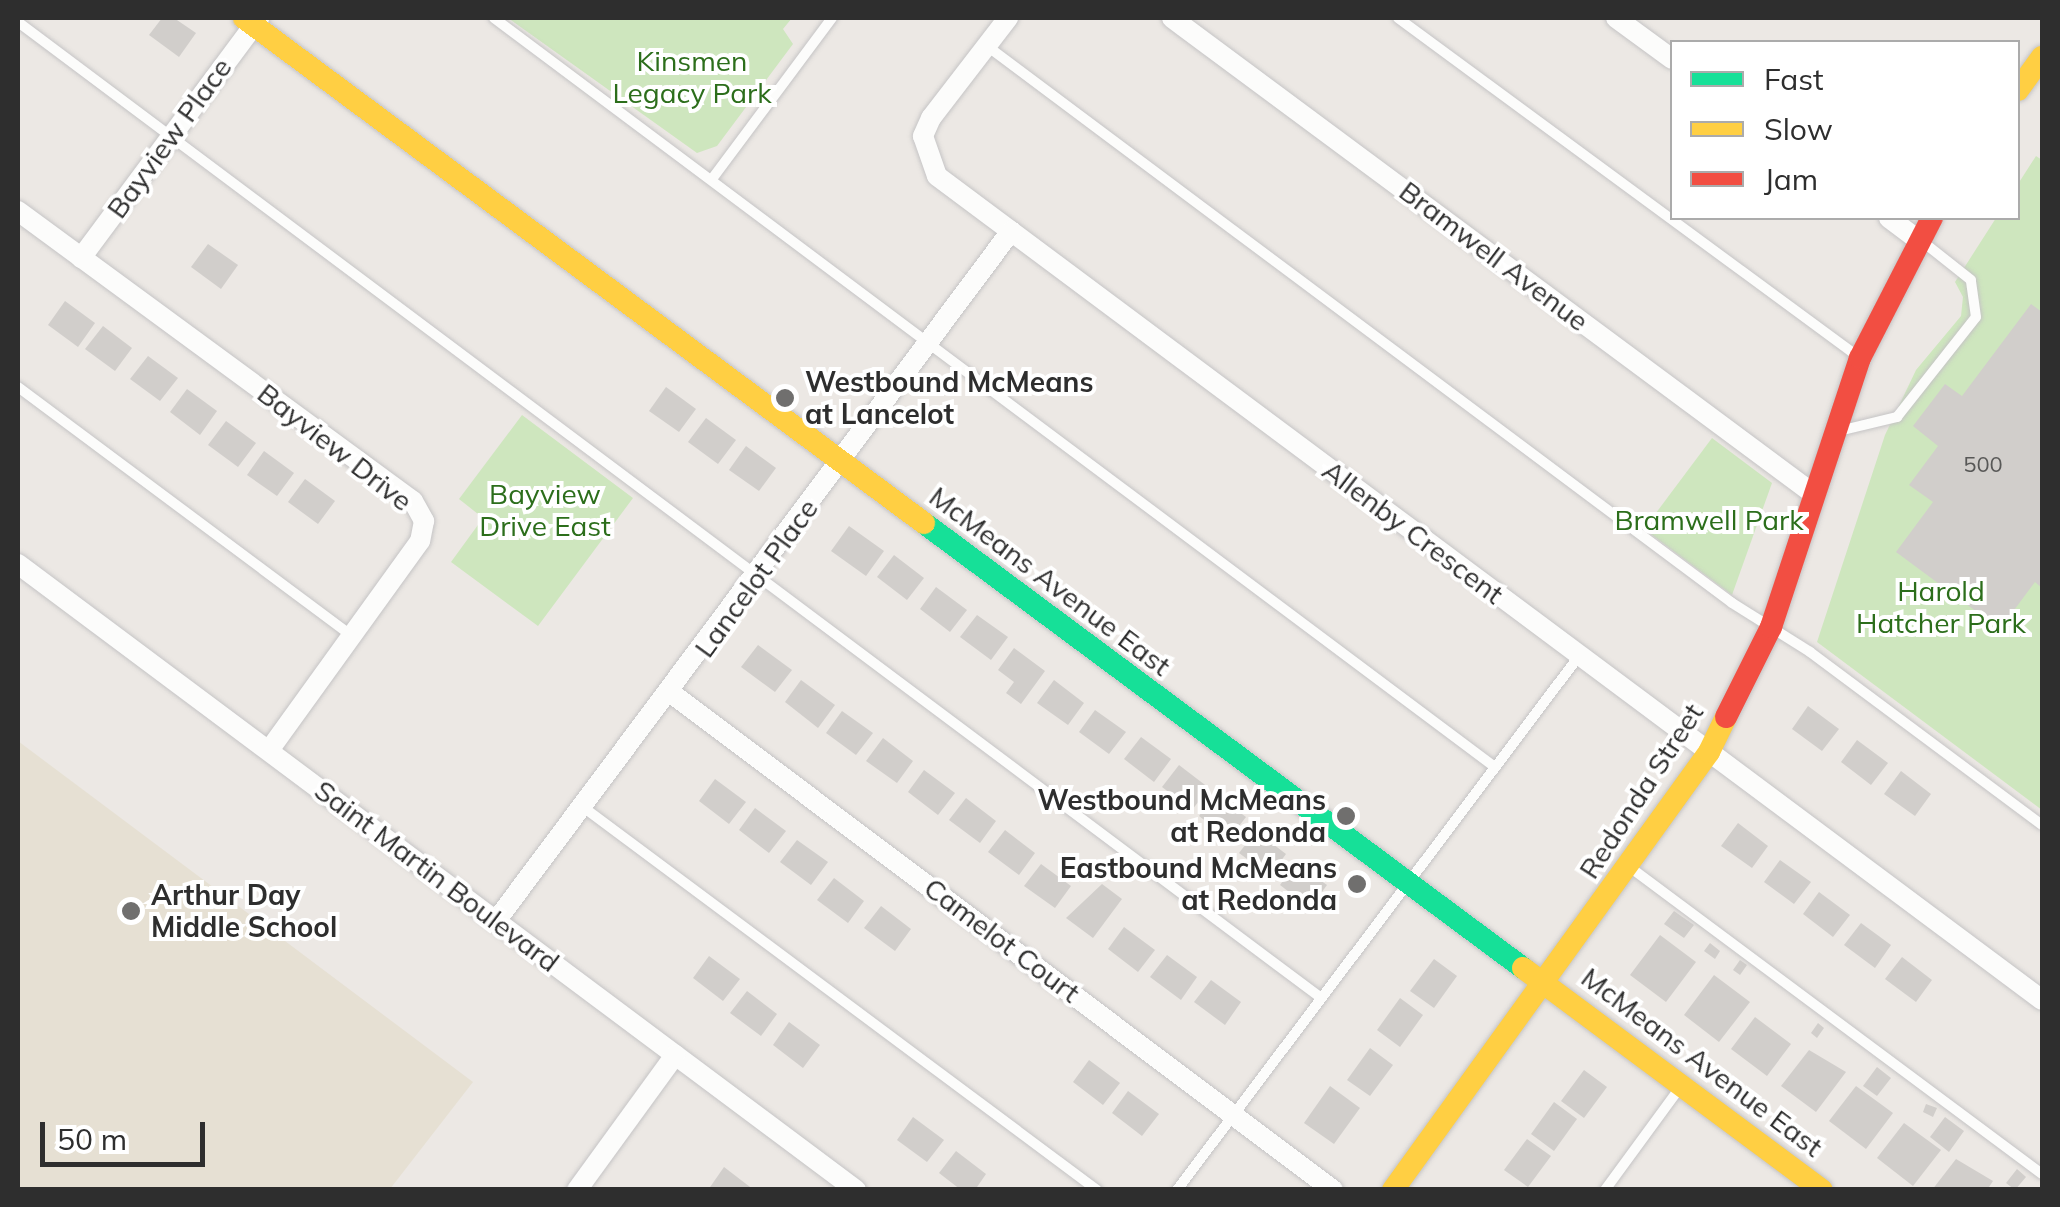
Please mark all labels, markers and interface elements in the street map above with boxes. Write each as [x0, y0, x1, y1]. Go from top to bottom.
legend [1670, 40, 2020, 220]
park label: Kinsmen Legacy Park [612, 44, 772, 110]
street label: Bayview Place [100, 51, 238, 225]
text: Fast [1764, 60, 1824, 98]
text: Slow [1764, 110, 1833, 148]
text: Jam [1764, 160, 1818, 198]
street label: Bramwell Avenue [1393, 174, 1595, 338]
place label: Westbound McMeans at Lancelot [805, 365, 1093, 431]
street label: Bayview Drive [251, 376, 419, 518]
marker: Westbound McMeans at Lancelot [774, 387, 796, 409]
house number: 500 [1963, 452, 2003, 478]
street label: Allenby Crescent [1316, 453, 1510, 611]
park label: Bayview Drive East [479, 477, 611, 543]
street label: McMeans Avenue East [923, 479, 1177, 683]
street label: Lancelot Place [687, 492, 825, 664]
park label: Bramwell Park [1614, 503, 1804, 537]
park label: Harold Hatcher Park [1856, 574, 2026, 640]
street label: Redonda Street [1572, 697, 1710, 885]
street label: Saint Martin Boulevard [308, 773, 566, 979]
place label: Westbound McMeans at Redonda [1038, 783, 1326, 849]
marker: Westbound McMeans at Redonda [1335, 805, 1357, 827]
place label: Eastbound McMeans at Redonda [1060, 851, 1337, 917]
street label: Camelot Court [918, 871, 1086, 1009]
marker: Eastbound McMeans at Redonda [1346, 873, 1368, 895]
place label: Arthur Day Middle School [151, 878, 337, 944]
marker: Arthur Day Middle School [120, 900, 142, 922]
street label: McMeans Avenue East [1575, 960, 1829, 1164]
scale bar [45, 1102, 210, 1164]
text: 50 m [57, 1120, 127, 1158]

